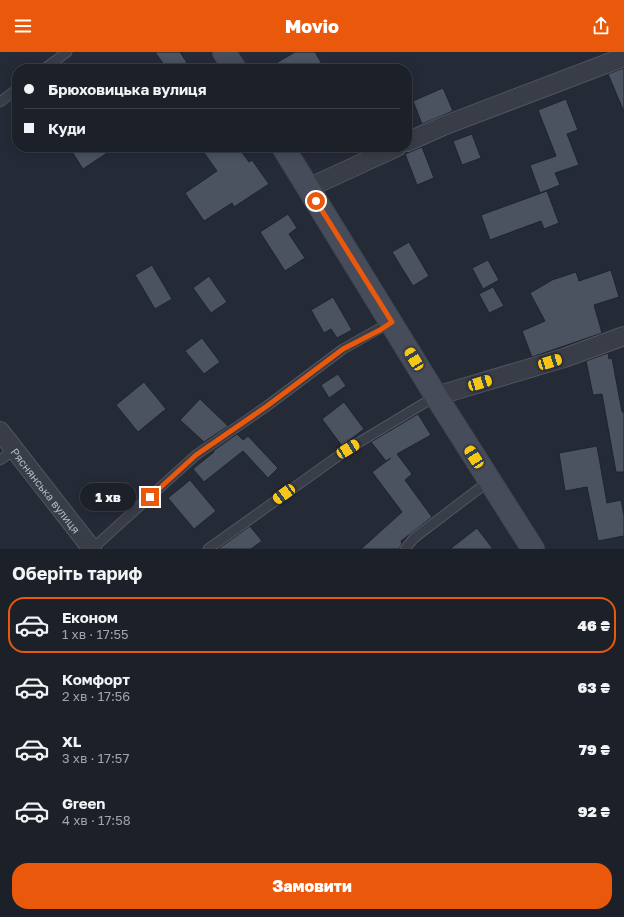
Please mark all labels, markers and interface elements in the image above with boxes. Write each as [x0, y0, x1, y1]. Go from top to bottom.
icon: menu [12, 15, 34, 37]
text: Movio [285, 15, 339, 37]
icon: share [590, 15, 612, 37]
text: Брюховицька вулиця [48, 80, 206, 98]
text: Куди [48, 119, 86, 137]
route start [307, 192, 325, 210]
car [403, 346, 425, 372]
car [537, 353, 563, 371]
car [467, 374, 493, 392]
car [335, 438, 361, 460]
car [462, 444, 486, 470]
street label: Ряснянська вулиця [9, 445, 83, 535]
car [271, 482, 297, 506]
callout: 1 хв [80, 483, 136, 511]
route end [141, 488, 159, 506]
text: 1 хв [95, 489, 121, 505]
text: Оберіть тариф [12, 562, 142, 584]
icon: car [14, 607, 50, 643]
text: Економ [62, 608, 118, 626]
text: 46 ₴ [578, 616, 610, 634]
text: 1 хв · 17:55 [62, 626, 129, 642]
icon: car [14, 669, 50, 705]
text: Комфорт [62, 670, 130, 688]
text: 63 ₴ [578, 678, 610, 696]
text: 2 хв · 17:56 [62, 688, 130, 704]
icon: car [14, 731, 50, 767]
text: XL [62, 732, 81, 750]
text: 79 ₴ [579, 740, 610, 758]
text: 3 хв · 17:57 [62, 750, 129, 766]
icon: car [14, 793, 50, 829]
text: Green [62, 794, 105, 812]
text: 92 ₴ [578, 802, 610, 820]
text: 4 хв · 17:58 [62, 812, 131, 828]
button: Замовити [12, 863, 612, 909]

